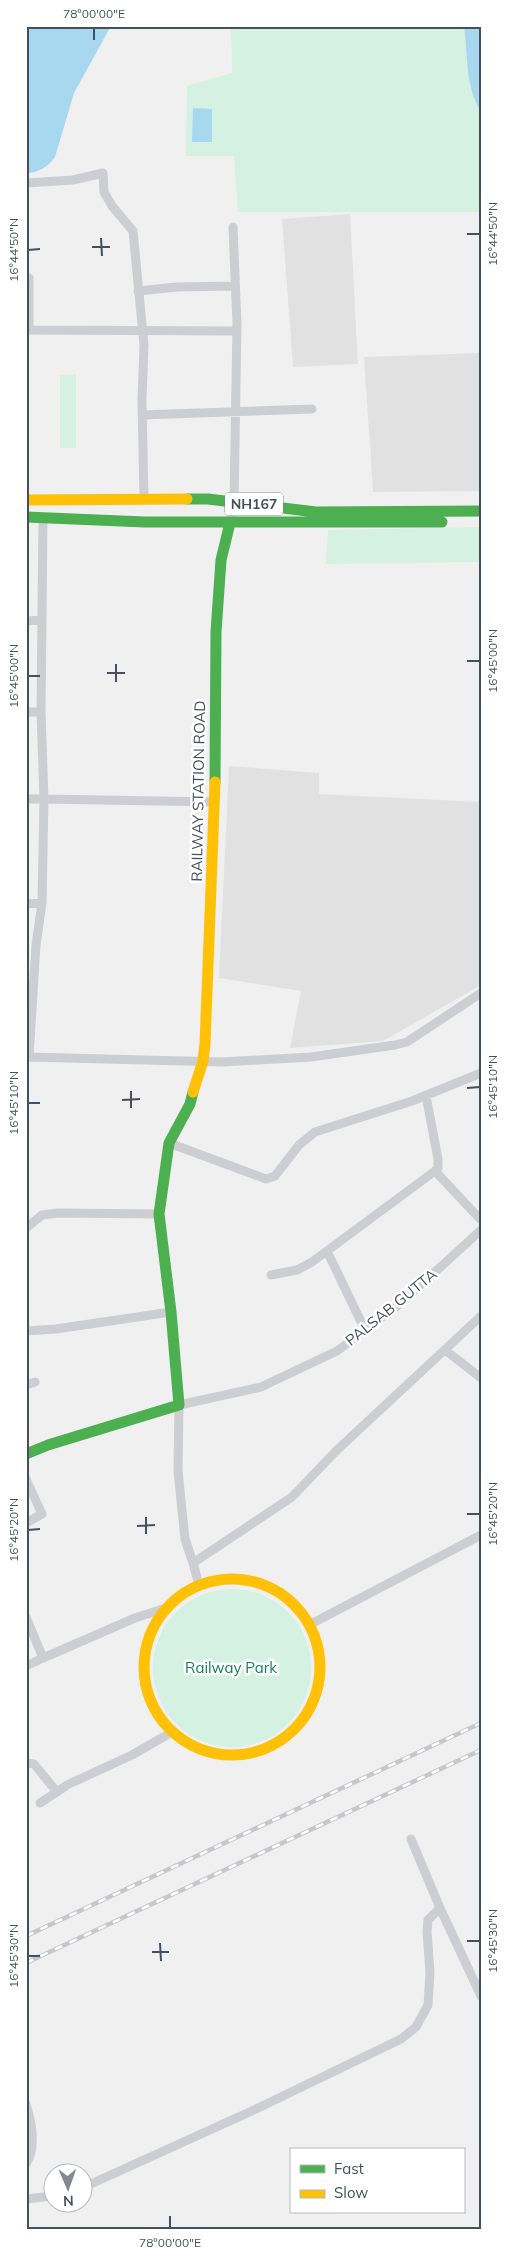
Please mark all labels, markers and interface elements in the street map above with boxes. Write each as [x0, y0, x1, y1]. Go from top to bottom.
text: 78°00'00"E [63, 6, 125, 21]
text: 16°44'50"N [485, 202, 500, 266]
text: 16°44'50"N [6, 218, 21, 282]
road number: NH167 [225, 492, 283, 516]
text: 16°45'00"N [485, 629, 500, 693]
text: 16°45'00"N [6, 644, 21, 708]
street label: RAILWAY STATION ROAD [187, 700, 209, 882]
text: 16°45'10"N [485, 1055, 500, 1119]
text: 16°45'10"N [6, 1071, 21, 1135]
street label: PALSAB GUTTA [341, 1264, 441, 1350]
text: 16°45'20"N [485, 1482, 500, 1546]
text: 16°45'20"N [6, 1498, 21, 1562]
park label: Railway Park [185, 1658, 277, 1677]
text: 16°45'30"N [485, 1909, 500, 1973]
text: 16°45'30"N [6, 1924, 21, 1988]
legend [290, 2148, 464, 2214]
text: Fast [334, 2159, 364, 2178]
north arrow [42, 2164, 92, 2214]
text: Slow [334, 2183, 368, 2202]
text: N [63, 2192, 74, 2210]
text: 78°00'00"E [139, 2235, 201, 2250]

